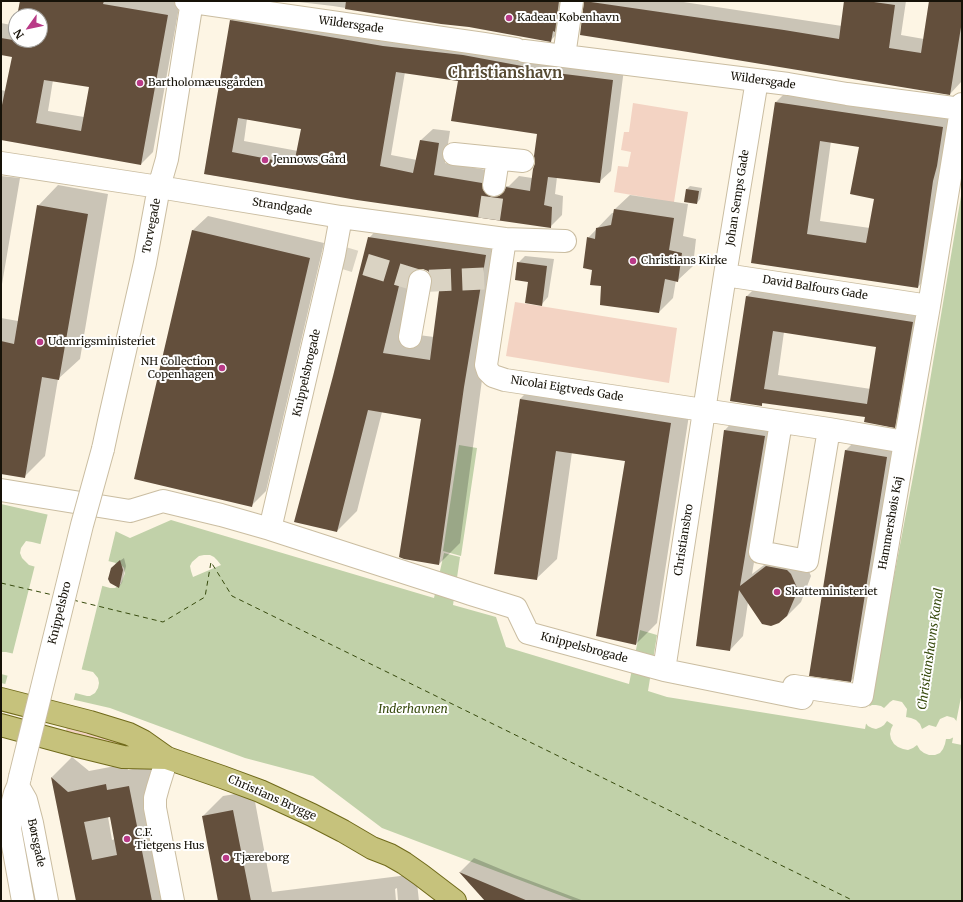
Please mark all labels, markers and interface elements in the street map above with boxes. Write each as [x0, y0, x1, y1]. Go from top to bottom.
north arrow [8, 8, 48, 48]
place label: Kadeau København [517, 11, 619, 25]
marker: Kadeau København [504, 13, 514, 23]
street label: Wildersgade [318, 14, 384, 36]
text: N [11, 27, 27, 41]
district label: Christianshavn [448, 65, 562, 83]
street label: Wildersgade [730, 70, 796, 92]
place label: Bartholomæusgården [148, 76, 263, 90]
marker: Bartholomæusgården [135, 78, 145, 88]
street label: Johan Semps Gade [724, 149, 752, 247]
place label: Jennows Gård [273, 153, 346, 167]
marker: Jennows Gård [260, 155, 270, 165]
street label: Strandgade [251, 196, 313, 218]
street label: Torvegade [140, 197, 164, 255]
place label: Christians Kirke [641, 254, 727, 268]
marker: Christians Kirke [628, 256, 638, 266]
street label: David Balfours Gade [761, 273, 869, 303]
street label: Knippelsbrogade [290, 328, 324, 418]
place label: Udenrigsministeriet [48, 335, 155, 349]
marker: Udenrigsministeriet [35, 337, 45, 347]
place label: NH Collection Copenhagen [141, 355, 214, 381]
marker: NH Collection Copenhagen [217, 363, 227, 373]
street label: Nicolai Eigtveds Gade [510, 374, 624, 404]
street label: Hammershøis Kaj [876, 475, 906, 571]
street label: Christiansbro [672, 503, 696, 577]
street label: Knippelsbro [46, 580, 74, 646]
place label: Skatteministeriet [785, 585, 877, 599]
marker: Skatteministeriet [772, 587, 782, 597]
water label: Christianshavns Kanal [915, 587, 947, 711]
street label: Knippelsbrogade [539, 630, 629, 666]
water label: Inderhavnen [378, 703, 448, 717]
street label: Christians Brygge [226, 773, 318, 823]
street label: Børsgade [24, 818, 48, 868]
place label: C.F. Tietgens Hus [135, 826, 204, 852]
marker: C.F. Tietgens Hus [122, 834, 132, 844]
place label: Tjæreborg [234, 851, 289, 865]
marker: Tjæreborg [221, 853, 231, 863]

